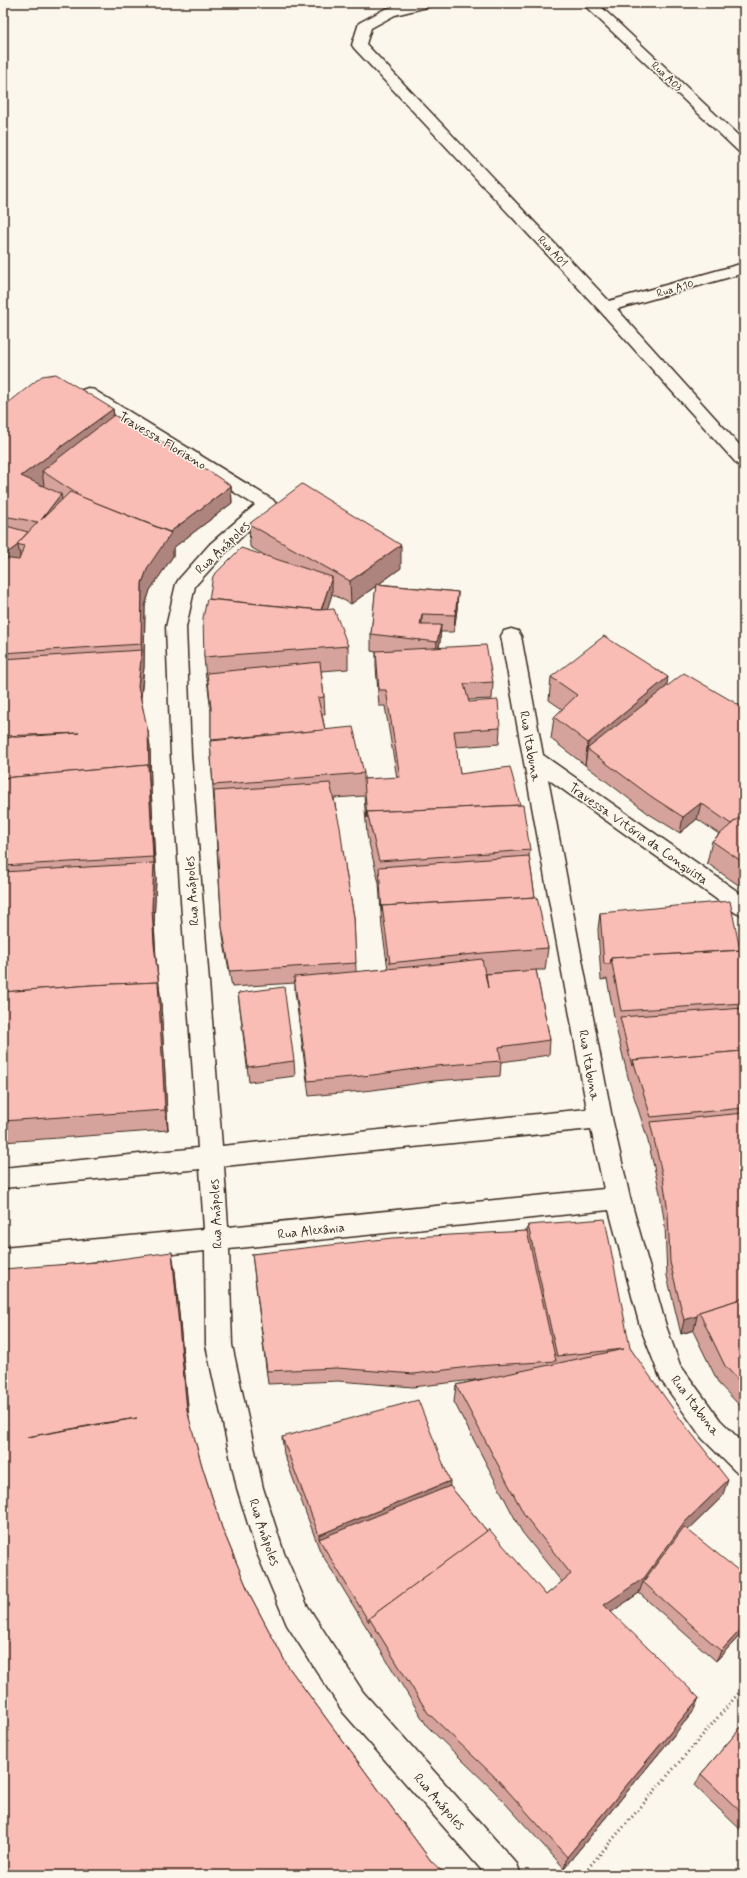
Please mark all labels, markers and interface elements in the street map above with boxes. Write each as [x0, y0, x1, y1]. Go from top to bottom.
street label: Rua A03 [648, 59, 685, 95]
street label: Rua A01 [534, 233, 570, 270]
street label: Rua A10 [655, 277, 696, 301]
street label: Travessa Floriano [115, 408, 210, 474]
street label: Rua Anápoles [192, 518, 254, 578]
street label: Rua Itabuna [515, 710, 544, 783]
street label: Travessa Vitória da Conquista [565, 780, 711, 889]
street label: Rua Anápoles [182, 855, 203, 926]
street label: Rua Itabuna [574, 1029, 603, 1102]
street label: Rua Anápoles [206, 1179, 227, 1249]
street label: Rua Alexânia [277, 1220, 346, 1243]
street label: Rua Itabuna [667, 1372, 723, 1440]
street label: Rua Anápoles [244, 1497, 283, 1568]
street label: Rua Anápoles [410, 1770, 468, 1834]

